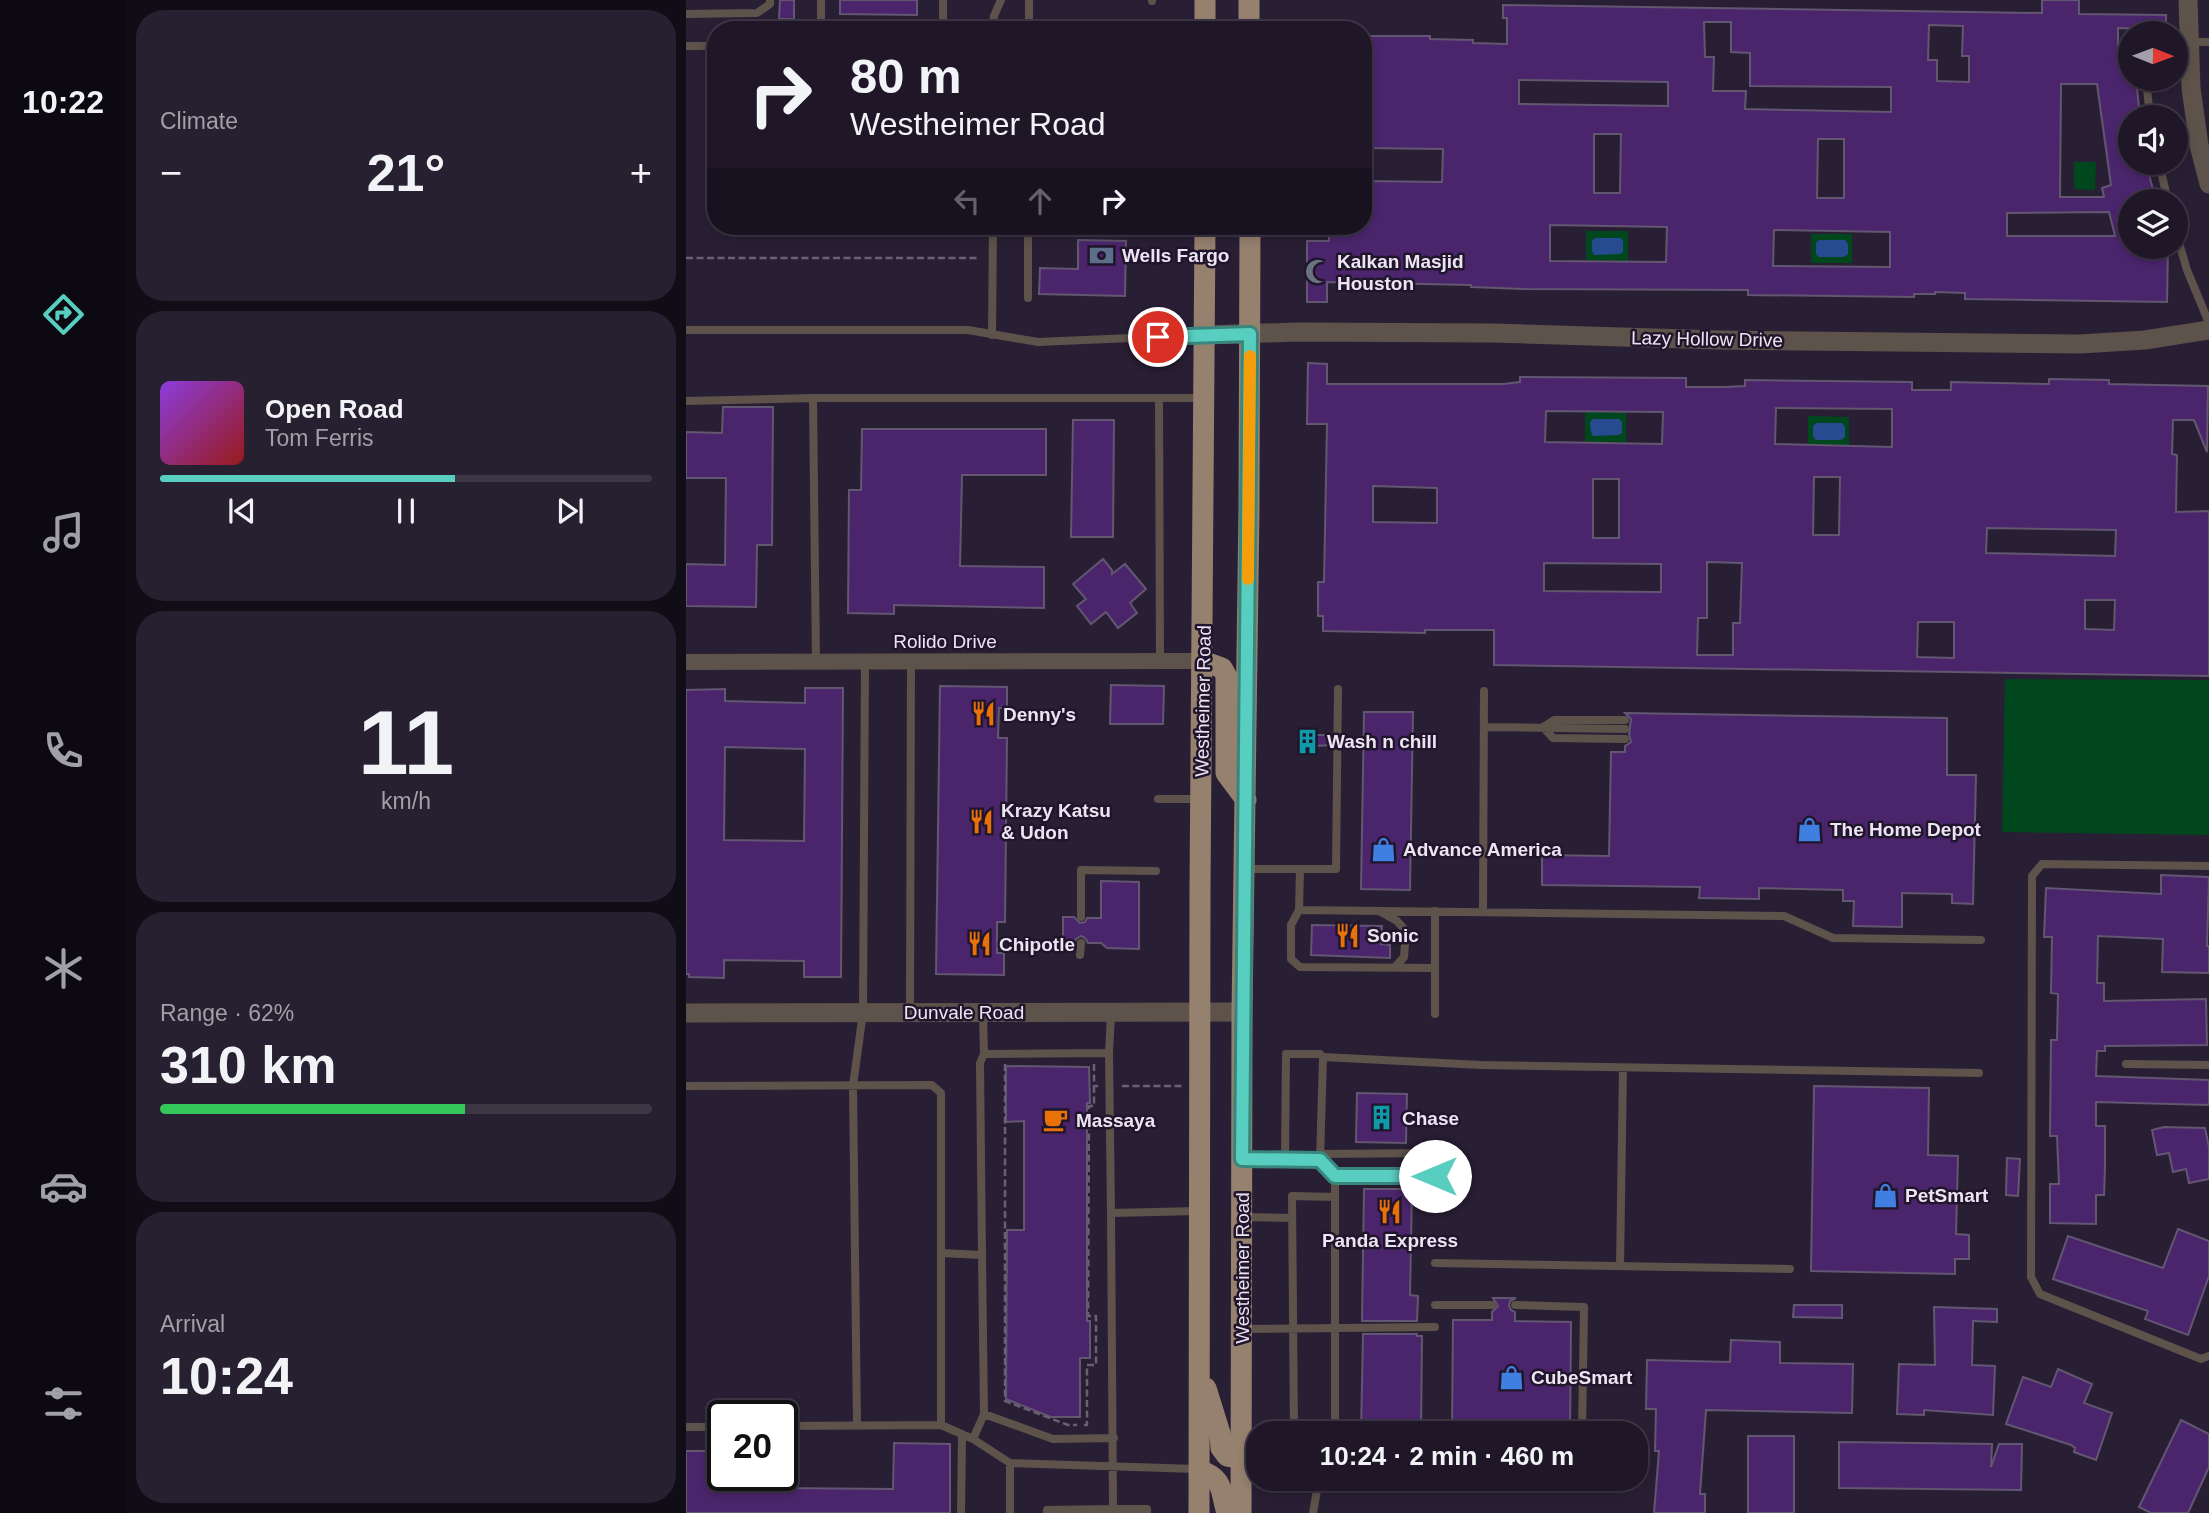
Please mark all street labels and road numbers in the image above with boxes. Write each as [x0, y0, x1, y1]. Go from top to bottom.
street label: Lazy Hollow Drive [1631, 327, 1783, 351]
street label: Westheimer Road [1191, 625, 1215, 777]
street label: Rolido Drive [893, 631, 997, 652]
street label: Dunvale Road [904, 1002, 1024, 1023]
street label: Westheimer Road [1232, 1192, 1253, 1344]

